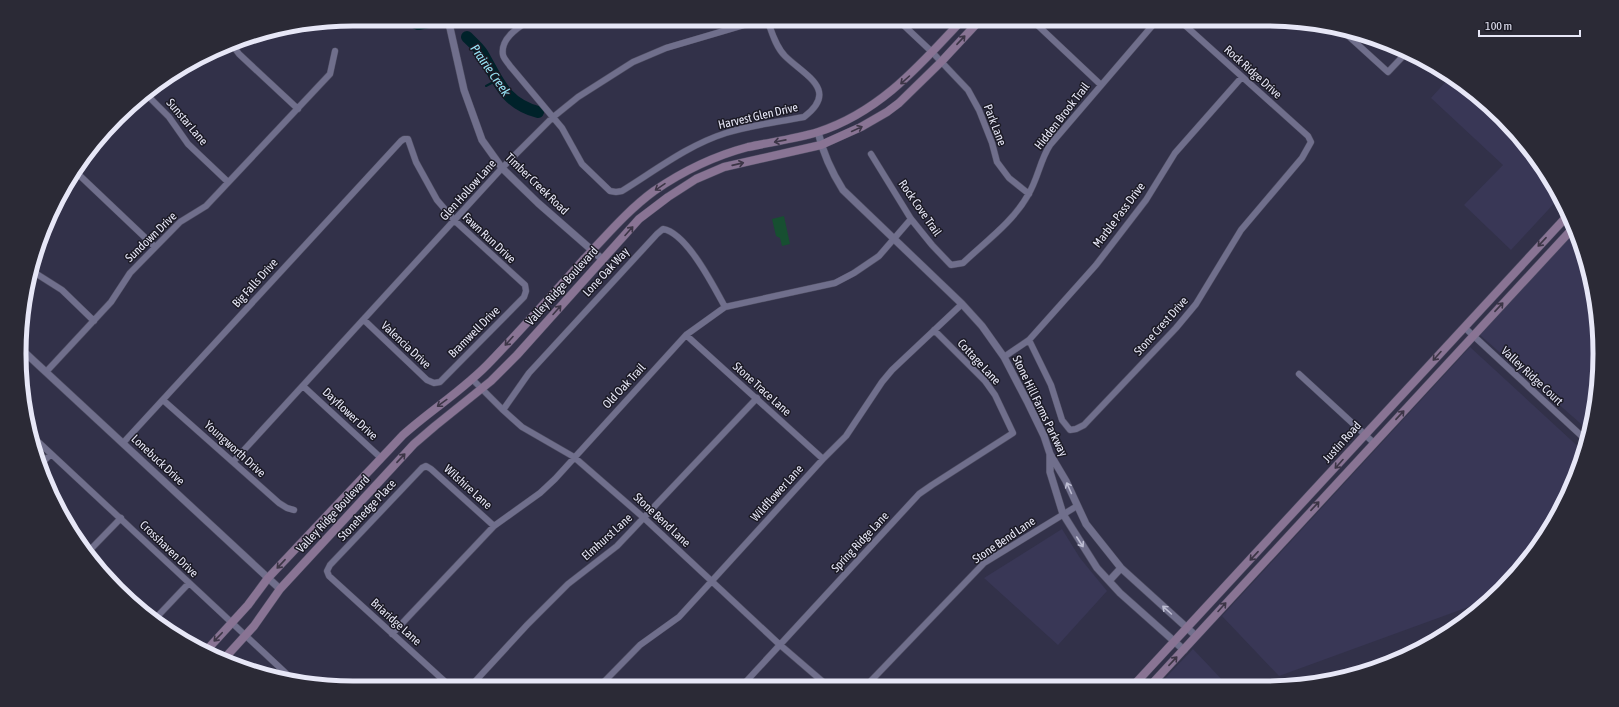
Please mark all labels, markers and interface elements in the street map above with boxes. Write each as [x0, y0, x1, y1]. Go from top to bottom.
scale bar [1479, 12, 1580, 38]
text: 100 m [1485, 19, 1512, 33]
one-way arrow [956, 36, 965, 46]
water label: Prairie Creek [467, 41, 514, 99]
street label: Rock Ridge Drive [1221, 42, 1285, 102]
one-way arrow [900, 75, 910, 84]
street label: Hidden Brook Trail [1032, 79, 1093, 152]
street label: Sunstar Lane [163, 96, 211, 148]
street label: Harvest Glen Drive [717, 100, 799, 132]
street label: Park Lane [981, 102, 1009, 148]
one-way arrow [850, 125, 862, 132]
one-way arrow [774, 137, 787, 145]
street label: Timber Creek Road [503, 150, 571, 218]
street label: Glen Hollow Lane [437, 157, 499, 223]
one-way arrow [731, 159, 744, 167]
street label: Rock Cove Trail [896, 177, 945, 239]
street label: Marble Pass Drive [1090, 180, 1148, 250]
one-way arrow [654, 184, 666, 192]
street label: Sundown Drive [122, 209, 180, 265]
street label: Fawn Run Drive [460, 210, 518, 266]
one-way arrow [624, 225, 633, 236]
one-way arrow [1537, 237, 1547, 247]
street label: Valley Ridge Boulevard [523, 244, 601, 328]
street label: Lone Oak Way [580, 245, 632, 299]
street label: Big Falls Drive [229, 256, 281, 310]
street label: Stone Crest Drive [1131, 294, 1191, 358]
one-way arrow [1494, 302, 1504, 312]
street label: Bramwell Drive [445, 303, 503, 361]
one-way arrow [552, 305, 562, 315]
street label: Valencia Drive [378, 318, 434, 372]
one-way arrow [505, 336, 514, 346]
street label: Cottage Lane [954, 336, 1004, 388]
street label: Valley Ridge Court [1498, 344, 1566, 409]
one-way arrow [1433, 350, 1442, 361]
street label: Stone Hill Farms Parkway [1009, 353, 1071, 459]
street label: Stone Trace Lane [730, 359, 794, 419]
street label: Old Oak Trail [600, 360, 649, 411]
street label: Dayflower Drive [320, 385, 380, 443]
one-way arrow [437, 399, 448, 407]
one-way arrow [1395, 410, 1404, 420]
street label: Youngworth Drive [202, 418, 268, 480]
street label: Justin Road [1320, 419, 1364, 465]
street label: Lonebuck Drive [128, 432, 188, 488]
one-way arrow [397, 452, 406, 463]
one-way arrow [1334, 458, 1343, 469]
street label: Wilshire Lane [441, 462, 495, 512]
street label: Wildflower Lane [748, 462, 806, 524]
street label: Valley Ridge Boulevard [293, 472, 373, 556]
street label: Stonehedge Place [335, 476, 399, 544]
one-way arrow [1065, 483, 1072, 495]
street label: Stone Bend Lane [631, 490, 693, 550]
one-way arrow [1310, 501, 1320, 511]
street label: Spring Ridge Lane [828, 509, 892, 575]
street label: Elmhurst Lane [579, 511, 635, 563]
street label: Stone Bend Lane [970, 514, 1038, 566]
street label: Crosshaven Drive [137, 518, 201, 580]
one-way arrow [1076, 536, 1084, 547]
one-way arrow [1249, 551, 1259, 561]
one-way arrow [277, 559, 286, 569]
street label: Briaridge Lane [368, 596, 424, 648]
one-way arrow [1217, 603, 1226, 613]
one-way arrow [1162, 606, 1172, 615]
one-way arrow [213, 632, 223, 642]
one-way arrow [1168, 656, 1178, 666]

